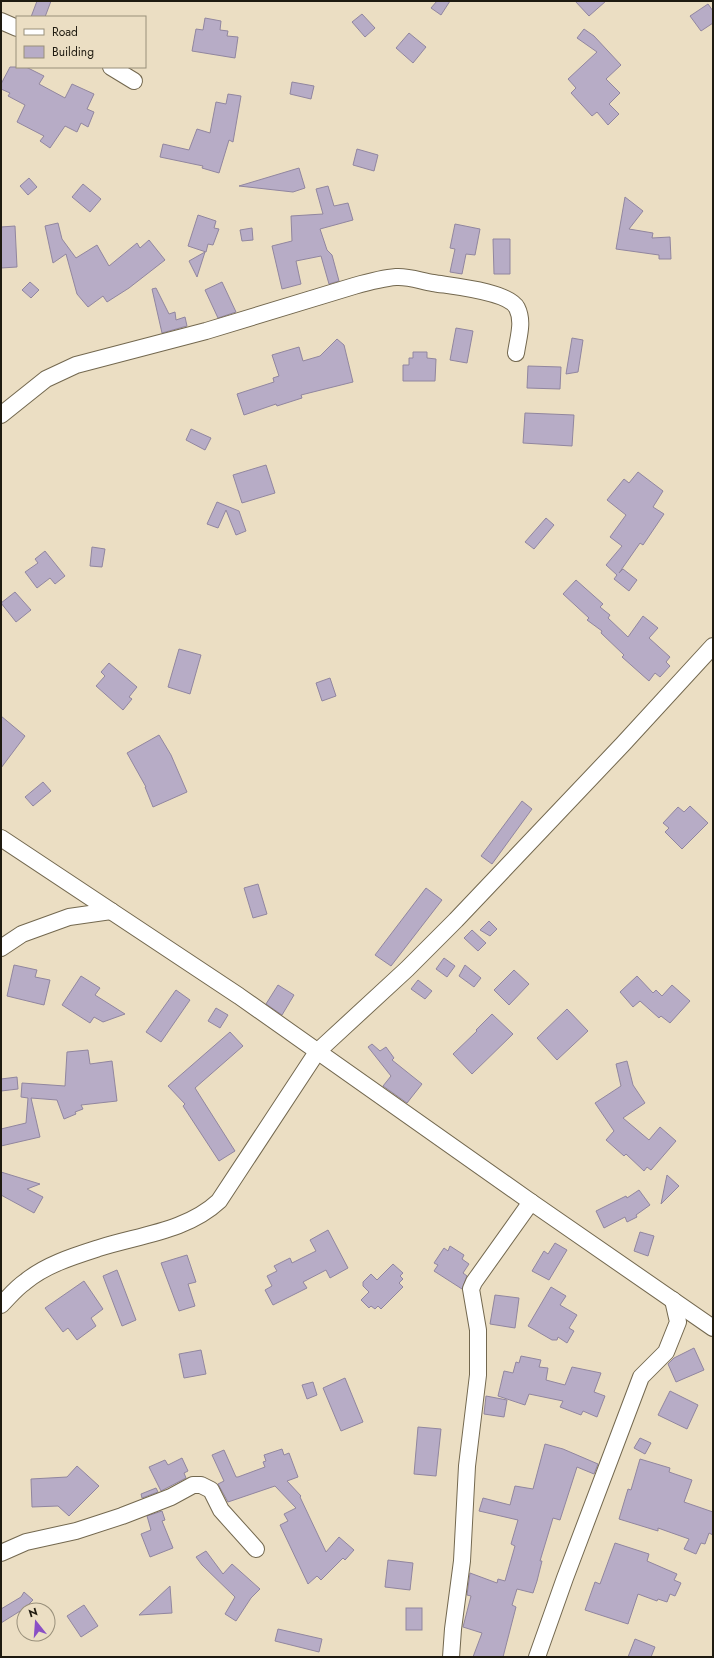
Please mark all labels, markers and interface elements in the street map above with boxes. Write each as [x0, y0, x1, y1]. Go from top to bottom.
legend [16, 16, 146, 68]
text: Road [52, 23, 78, 41]
text: Building [52, 43, 94, 61]
north arrow [16, 1602, 56, 1642]
text: N [27, 1604, 40, 1621]

